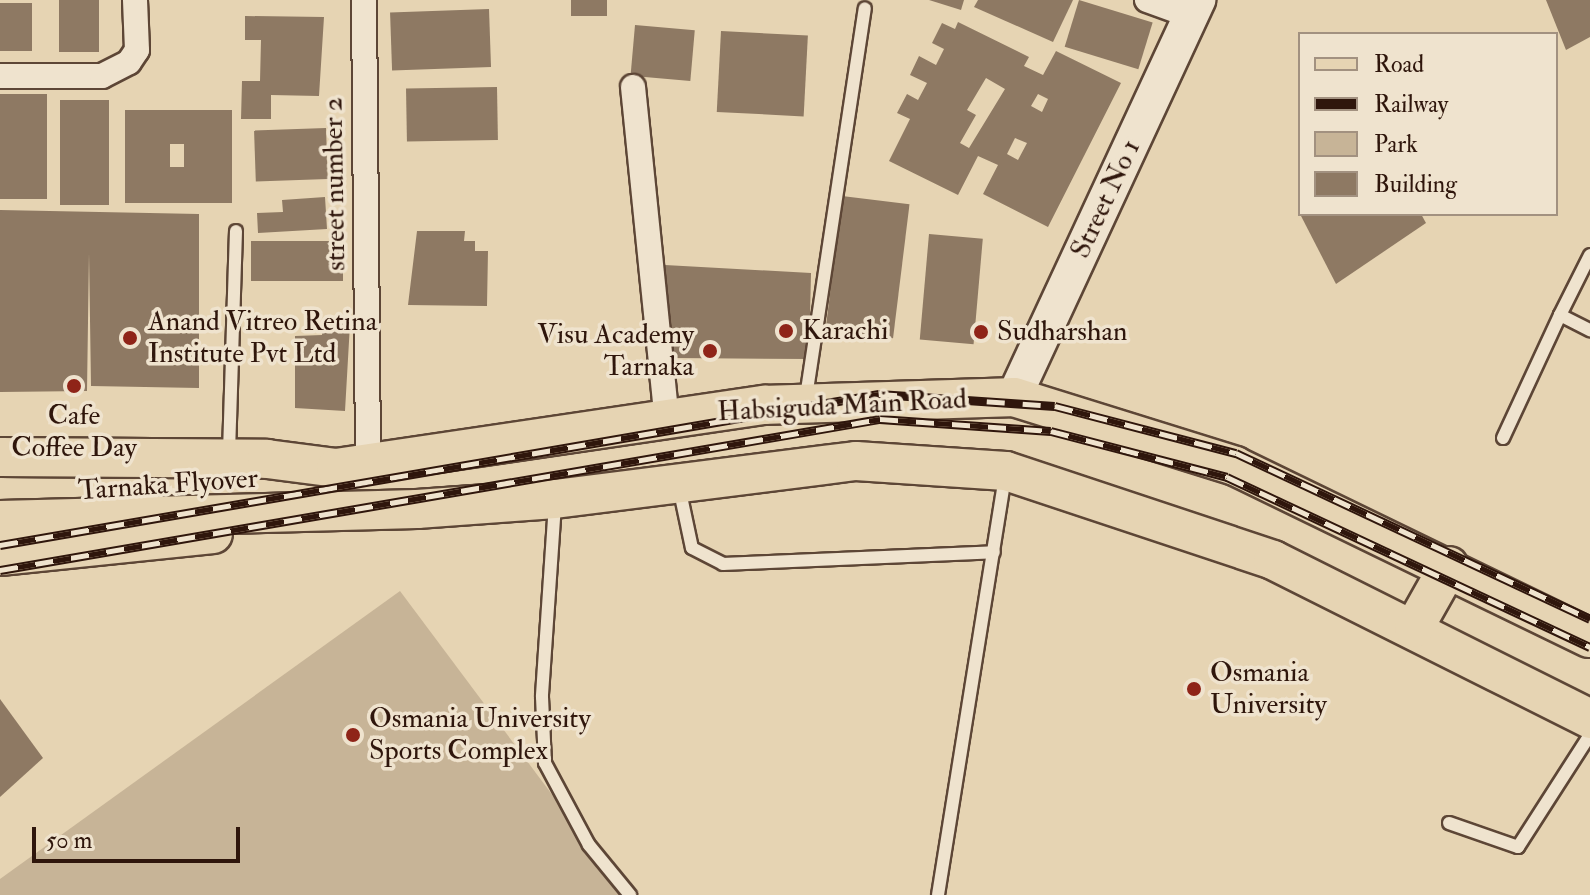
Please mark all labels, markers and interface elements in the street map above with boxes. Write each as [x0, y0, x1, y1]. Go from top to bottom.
legend [1298, 32, 1558, 216]
text: Road [1374, 49, 1424, 80]
text: Railway [1374, 89, 1448, 120]
street label: street number 2 [317, 97, 353, 271]
text: Park [1374, 129, 1418, 160]
street label: Street No 1 [1064, 134, 1148, 264]
text: Building [1374, 169, 1457, 200]
place label: Anand Vitreo Retina Institute Pvt Ltd [148, 305, 377, 371]
place label: Karachi [802, 314, 888, 348]
place label: Sudharshan [997, 315, 1127, 349]
place label: Visu Academy Tarnaka [537, 318, 694, 384]
marker: Karachi [777, 322, 795, 340]
marker: Sudharshan [972, 323, 990, 341]
marker: Anand Vitreo Retina Institute Pvt Ltd [119, 327, 141, 349]
marker: Visu Academy Tarnaka [701, 342, 719, 360]
marker: Cafe Coffee Day [65, 377, 83, 395]
street label: Habsiguda Main Road [716, 383, 968, 429]
place label: Cafe Coffee Day [11, 399, 137, 465]
street label: Tarnaka Flyover [77, 462, 259, 508]
place label: Osmania University [1210, 656, 1327, 722]
marker: Osmania University [1185, 680, 1203, 698]
place label: Osmania University Sports Complex [369, 702, 591, 768]
marker: Osmania University Sports Complex [344, 726, 362, 744]
scale bar [36, 811, 244, 861]
text: 50 m [46, 825, 92, 856]

